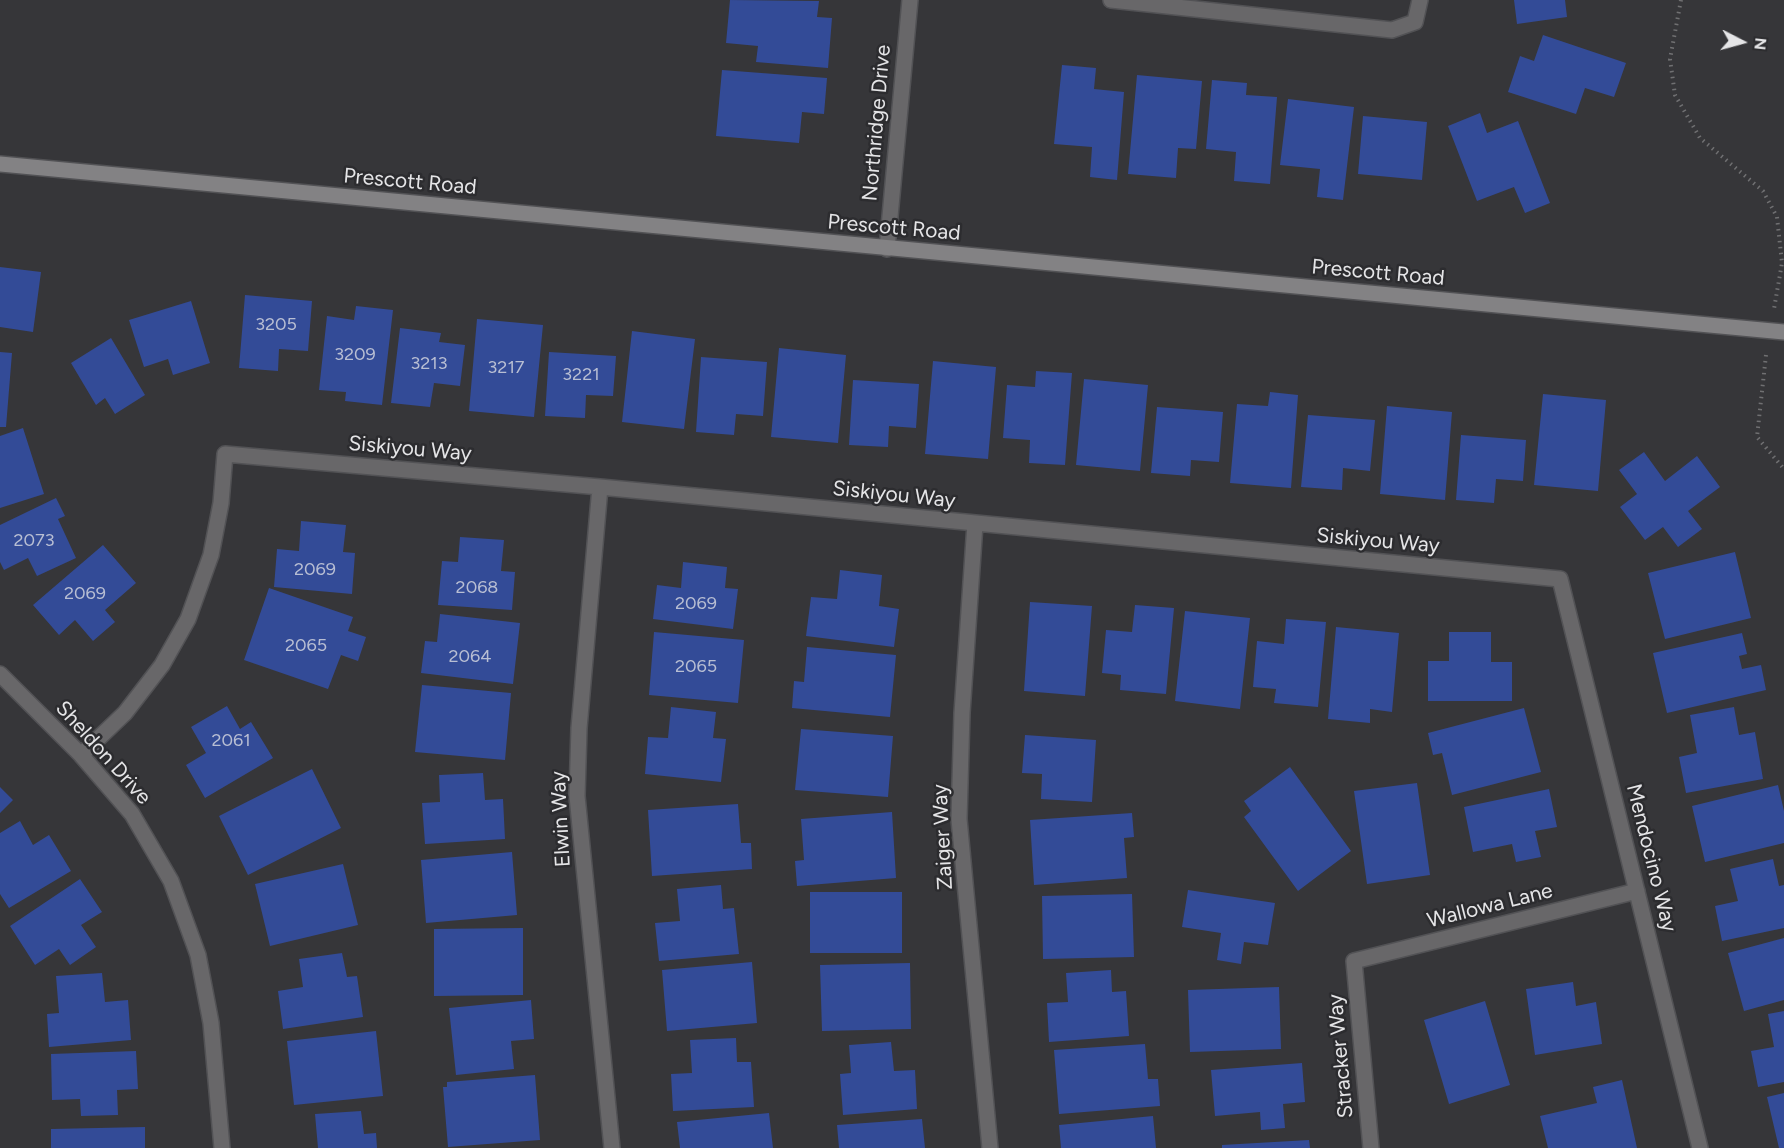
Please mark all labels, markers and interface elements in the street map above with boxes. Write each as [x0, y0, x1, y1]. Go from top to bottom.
north arrow [1712, 12, 1772, 72]
text: N [1750, 37, 1770, 51]
street label: Northridge Drive [858, 44, 896, 202]
street label: Prescott Road [342, 164, 478, 200]
street label: Prescott Road [826, 210, 962, 246]
street label: Prescott Road [1310, 255, 1446, 291]
house number: 3205 [255, 314, 297, 336]
house number: 3209 [334, 344, 376, 366]
house number: 3213 [410, 353, 448, 375]
house number: 3217 [488, 357, 524, 379]
house number: 3221 [562, 364, 600, 386]
street label: Siskiyou Way [347, 431, 473, 467]
street label: Siskiyou Way [831, 476, 957, 514]
street label: Siskiyou Way [1315, 523, 1441, 559]
house number: 2073 [13, 530, 55, 552]
house number: 2069 [294, 559, 336, 581]
house number: 2068 [456, 577, 498, 599]
house number: 2069 [64, 583, 106, 605]
house number: 2069 [675, 593, 717, 615]
house number: 2065 [285, 635, 327, 657]
house number: 2064 [449, 646, 491, 668]
house number: 2065 [675, 656, 717, 678]
street label: Sheldon Drive [50, 696, 156, 810]
house number: 2061 [211, 730, 251, 752]
street label: Elwin Way [546, 770, 576, 868]
street label: Mendocino Way [1620, 781, 1682, 935]
street label: Zaiger Way [928, 783, 958, 891]
street label: Wallowa Lane [1425, 878, 1555, 934]
street label: Stracker Way [1323, 993, 1359, 1119]

